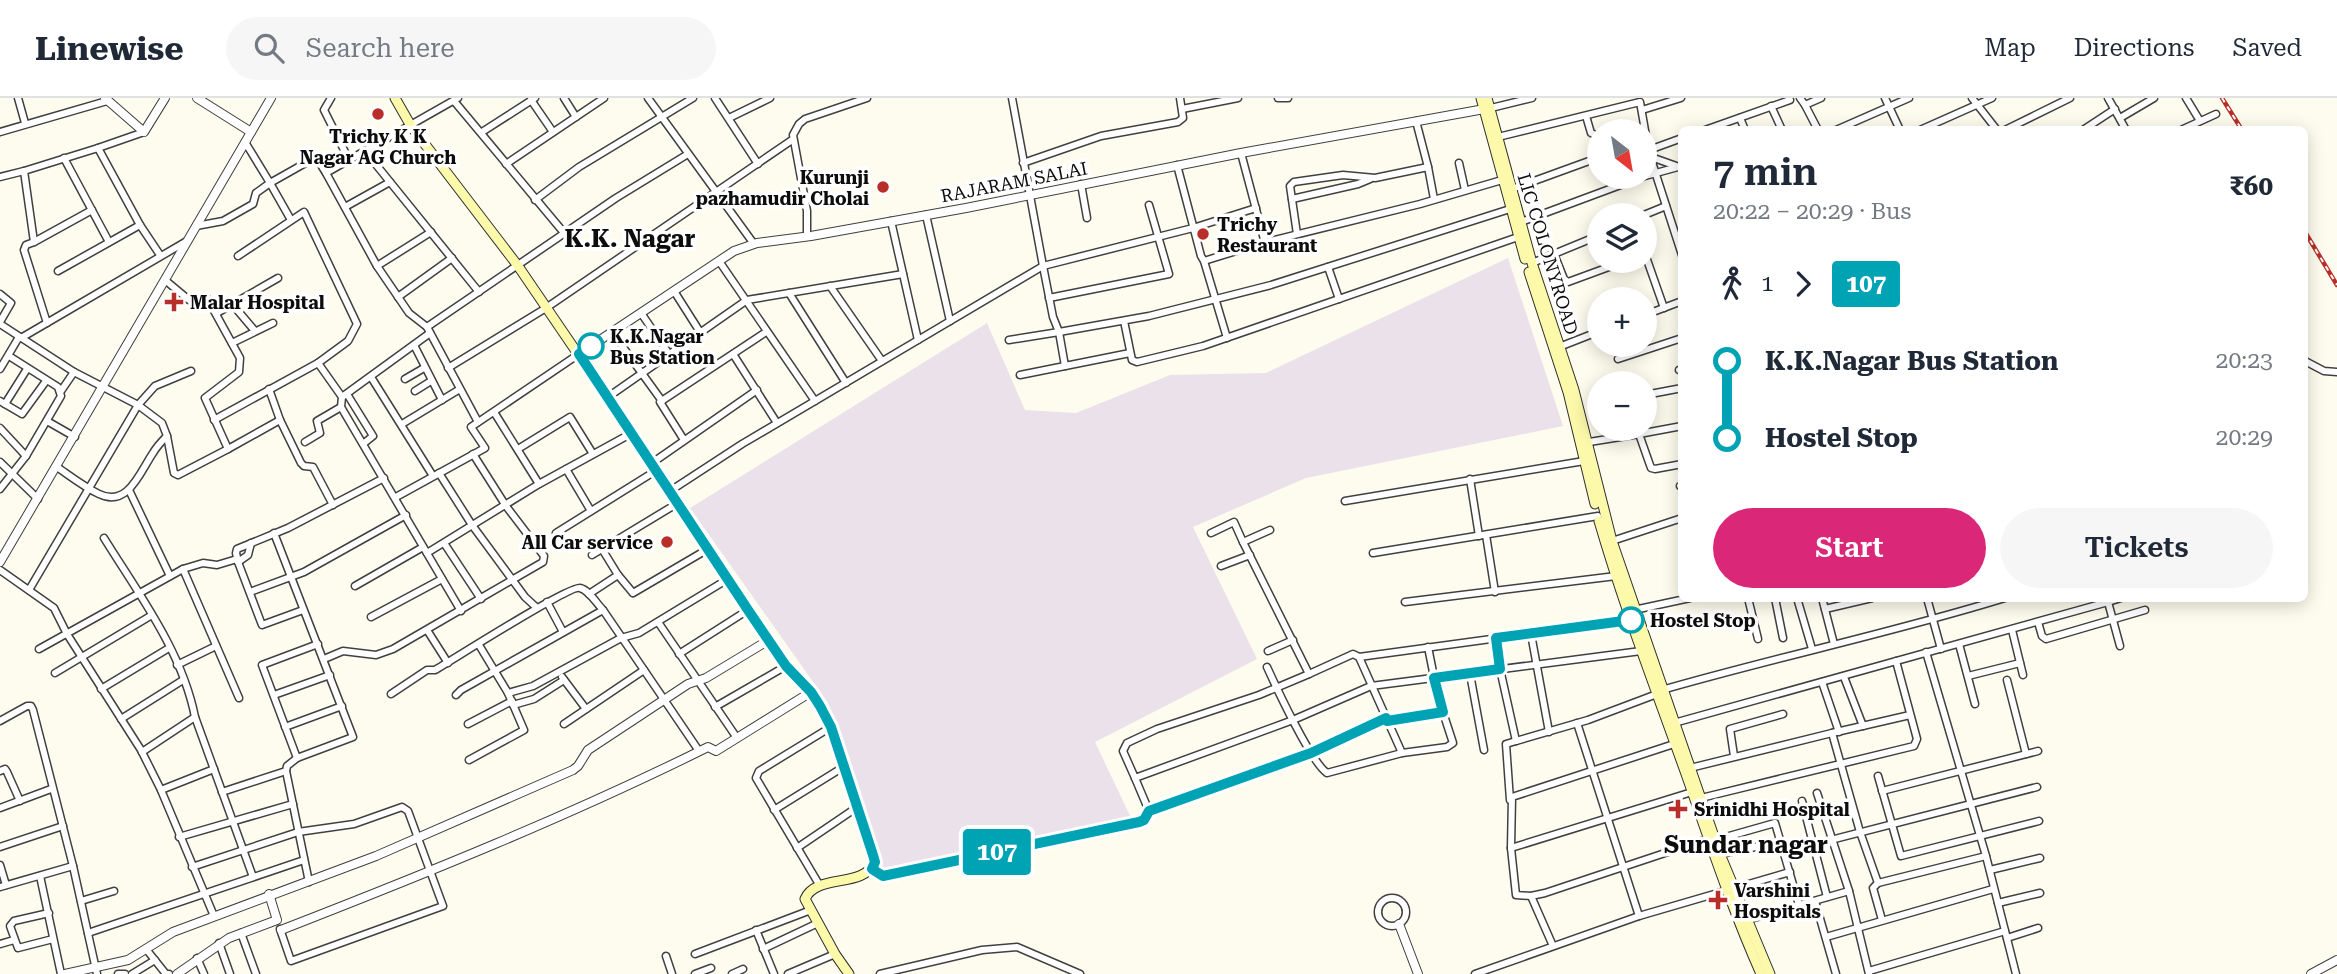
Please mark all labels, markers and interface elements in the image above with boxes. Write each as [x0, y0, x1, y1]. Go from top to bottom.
search box [226, 17, 716, 80]
text: Linewise [35, 29, 184, 68]
icon: search [250, 29, 288, 67]
text: Search here [306, 33, 455, 63]
text: Map [1984, 34, 2036, 62]
text: Directions [2074, 34, 2194, 62]
text: Saved [2232, 34, 2302, 62]
marker: Trichy K K Nagar AG Church [370, 106, 386, 122]
north arrow [1587, 119, 1657, 189]
map controls [1587, 119, 1657, 441]
place label: Trichy K K Nagar AG Church [300, 126, 456, 168]
text: 7 min [1713, 150, 1818, 194]
street label: RAJARAM SALAI [939, 157, 1089, 207]
place label: Kurunji pazhamudir Cholai [696, 167, 869, 209]
street label: LIC COLONYROAD [1513, 171, 1583, 337]
text: ₹60 [2229, 171, 2273, 201]
marker: Kurunji pazhamudir Cholai [875, 179, 891, 195]
text: 20:22 – 20:29 · Bus [1713, 198, 1911, 225]
button: layers [1587, 203, 1657, 273]
place label: Trichy Restaurant [1217, 214, 1317, 256]
district label: K.K. Nagar [564, 225, 696, 253]
marker: Trichy Restaurant [1195, 226, 1211, 242]
icon: walk [1713, 265, 1751, 303]
icon: forward [1784, 265, 1822, 303]
text: 1 [1761, 270, 1774, 297]
text: 107 [1846, 270, 1886, 298]
button: + [1587, 287, 1657, 357]
marker: Malar Hospital [164, 292, 184, 312]
place label: Malar Hospital [190, 292, 325, 313]
place label: K.K.Nagar Bus Station [610, 326, 715, 368]
marker: K.K.Nagar Bus Station [578, 333, 604, 359]
text: K.K.Nagar Bus Station [1765, 346, 2058, 376]
text: 20:23 [2216, 347, 2273, 374]
button: − [1587, 371, 1657, 441]
text: Hostel Stop [1765, 423, 1918, 453]
text: 20:29 [2216, 424, 2273, 451]
button: Start [1713, 508, 1986, 588]
button: Tickets [2000, 508, 2273, 588]
place label: All Car service [522, 532, 653, 553]
marker: All Car service [659, 534, 675, 550]
marker: Hostel Stop [1618, 607, 1644, 633]
place label: Hostel Stop [1650, 610, 1756, 631]
marker: Srinidhi Hospital [1668, 799, 1688, 819]
place label: Srinidhi Hospital [1694, 799, 1850, 820]
line badge: 107 [957, 829, 1037, 875]
district label: Sundar nagar [1664, 831, 1828, 859]
text: 107 [977, 838, 1017, 866]
place label: Varshini Hospitals [1734, 880, 1821, 922]
marker: Varshini Hospitals [1708, 890, 1728, 910]

